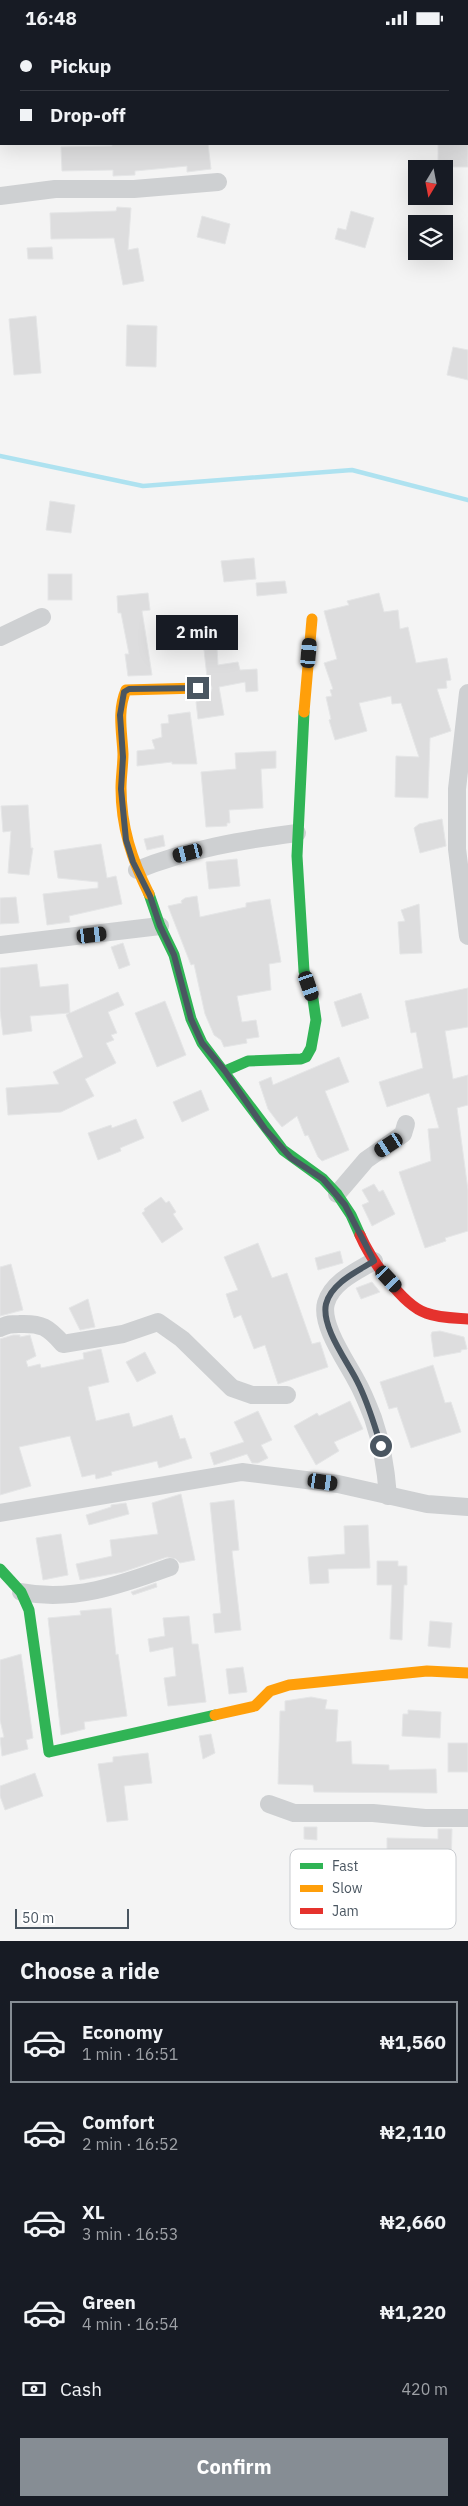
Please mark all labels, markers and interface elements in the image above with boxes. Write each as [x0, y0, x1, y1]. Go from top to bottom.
text: 16:48 [25, 6, 77, 30]
text: Pickup [50, 54, 111, 78]
text: Drop-off [50, 103, 126, 127]
north arrow [408, 160, 452, 205]
map controls [408, 160, 453, 260]
button: layers [408, 215, 453, 260]
callout: 2 min [157, 615, 239, 651]
text: 2 min [176, 622, 218, 642]
car [300, 637, 317, 669]
route end [187, 677, 209, 699]
car [171, 842, 204, 864]
car [76, 926, 107, 944]
car [297, 969, 320, 1003]
car [372, 1131, 405, 1159]
car [373, 1263, 404, 1295]
route start [370, 1435, 392, 1457]
car [307, 1472, 338, 1492]
legend [290, 1849, 456, 1929]
text: Fast [332, 1857, 358, 1875]
text: Slow [332, 1879, 363, 1897]
text: Jam [332, 1902, 359, 1920]
scale bar [15, 1906, 129, 1929]
text: 50 m [22, 1909, 54, 1927]
text: Choose a ride [20, 1956, 160, 1985]
icon: car [22, 2020, 67, 2065]
text: Economy [82, 2020, 163, 2044]
text: ₦1,560 [380, 2030, 446, 2054]
text: 1 min · 16:51 [82, 2044, 178, 2064]
icon: car [22, 2110, 67, 2155]
text: Comfort [82, 2110, 155, 2134]
text: ₦2,110 [380, 2120, 446, 2144]
text: 2 min · 16:52 [82, 2134, 178, 2154]
icon: car [22, 2200, 67, 2245]
text: XL [82, 2200, 105, 2224]
text: ₦2,660 [380, 2210, 446, 2234]
text: 3 min · 16:53 [82, 2224, 178, 2244]
icon: car [22, 2290, 67, 2335]
text: Green [82, 2290, 136, 2314]
text: ₦1,220 [380, 2300, 446, 2324]
text: 4 min · 16:54 [82, 2314, 178, 2334]
icon: cash [20, 2375, 48, 2403]
text: Cash [60, 2377, 102, 2401]
text: 420 m [401, 2379, 448, 2399]
button: Confirm [20, 2438, 448, 2496]

